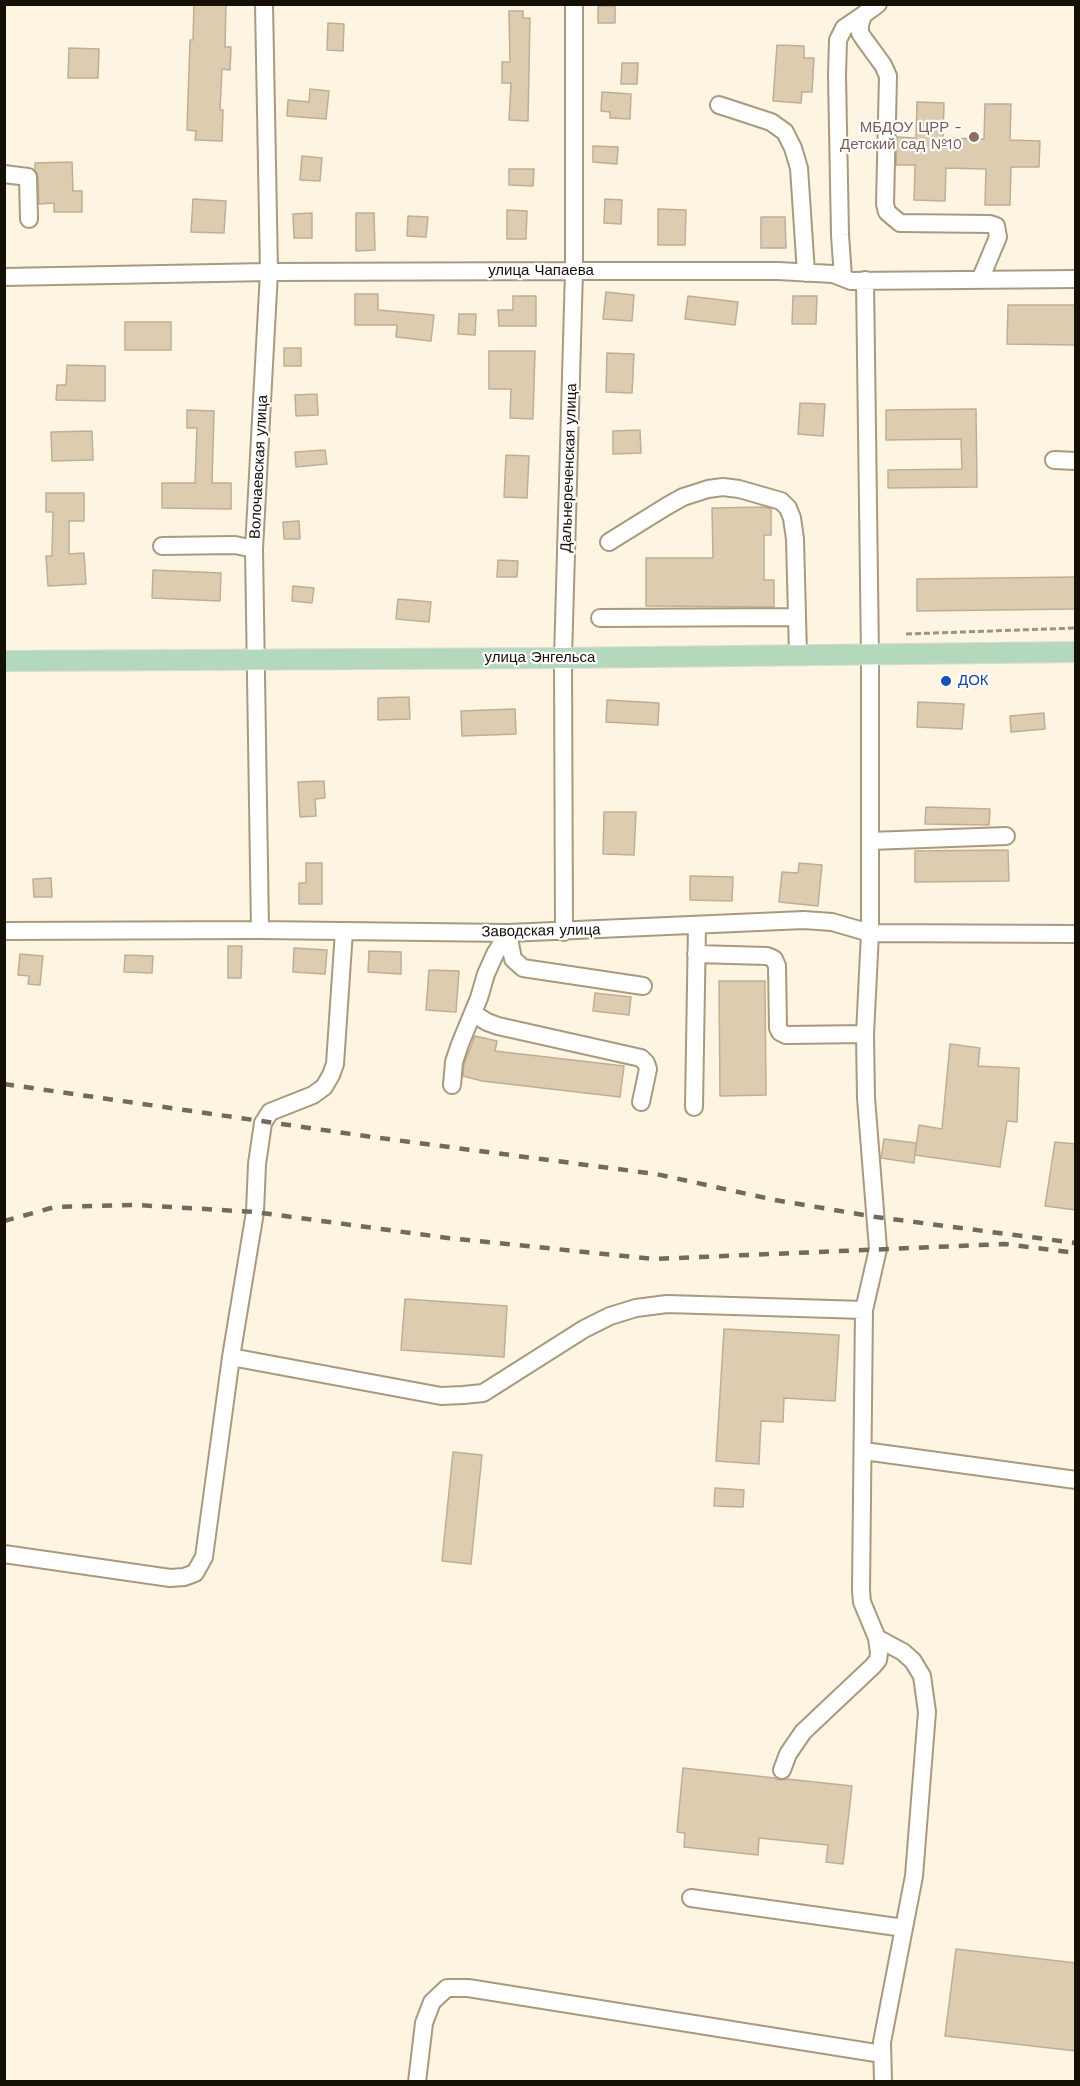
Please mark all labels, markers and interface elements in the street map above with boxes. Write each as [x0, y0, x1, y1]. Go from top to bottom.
place label: МБДОУ ЦРР - Детский сад №10 [840, 119, 962, 154]
marker: МБДОУ ЦРР - Детский сад №10 [967, 130, 981, 144]
street label: улица Чапаева [488, 262, 594, 280]
street label: Дальнереченская улица [557, 383, 581, 553]
street label: Волочаевская улица [246, 394, 272, 540]
street label: улица Энгельса [485, 649, 595, 667]
place label: ДОК [958, 672, 989, 690]
marker: ДОК [939, 674, 953, 688]
street label: Заводская улица [481, 921, 601, 941]

